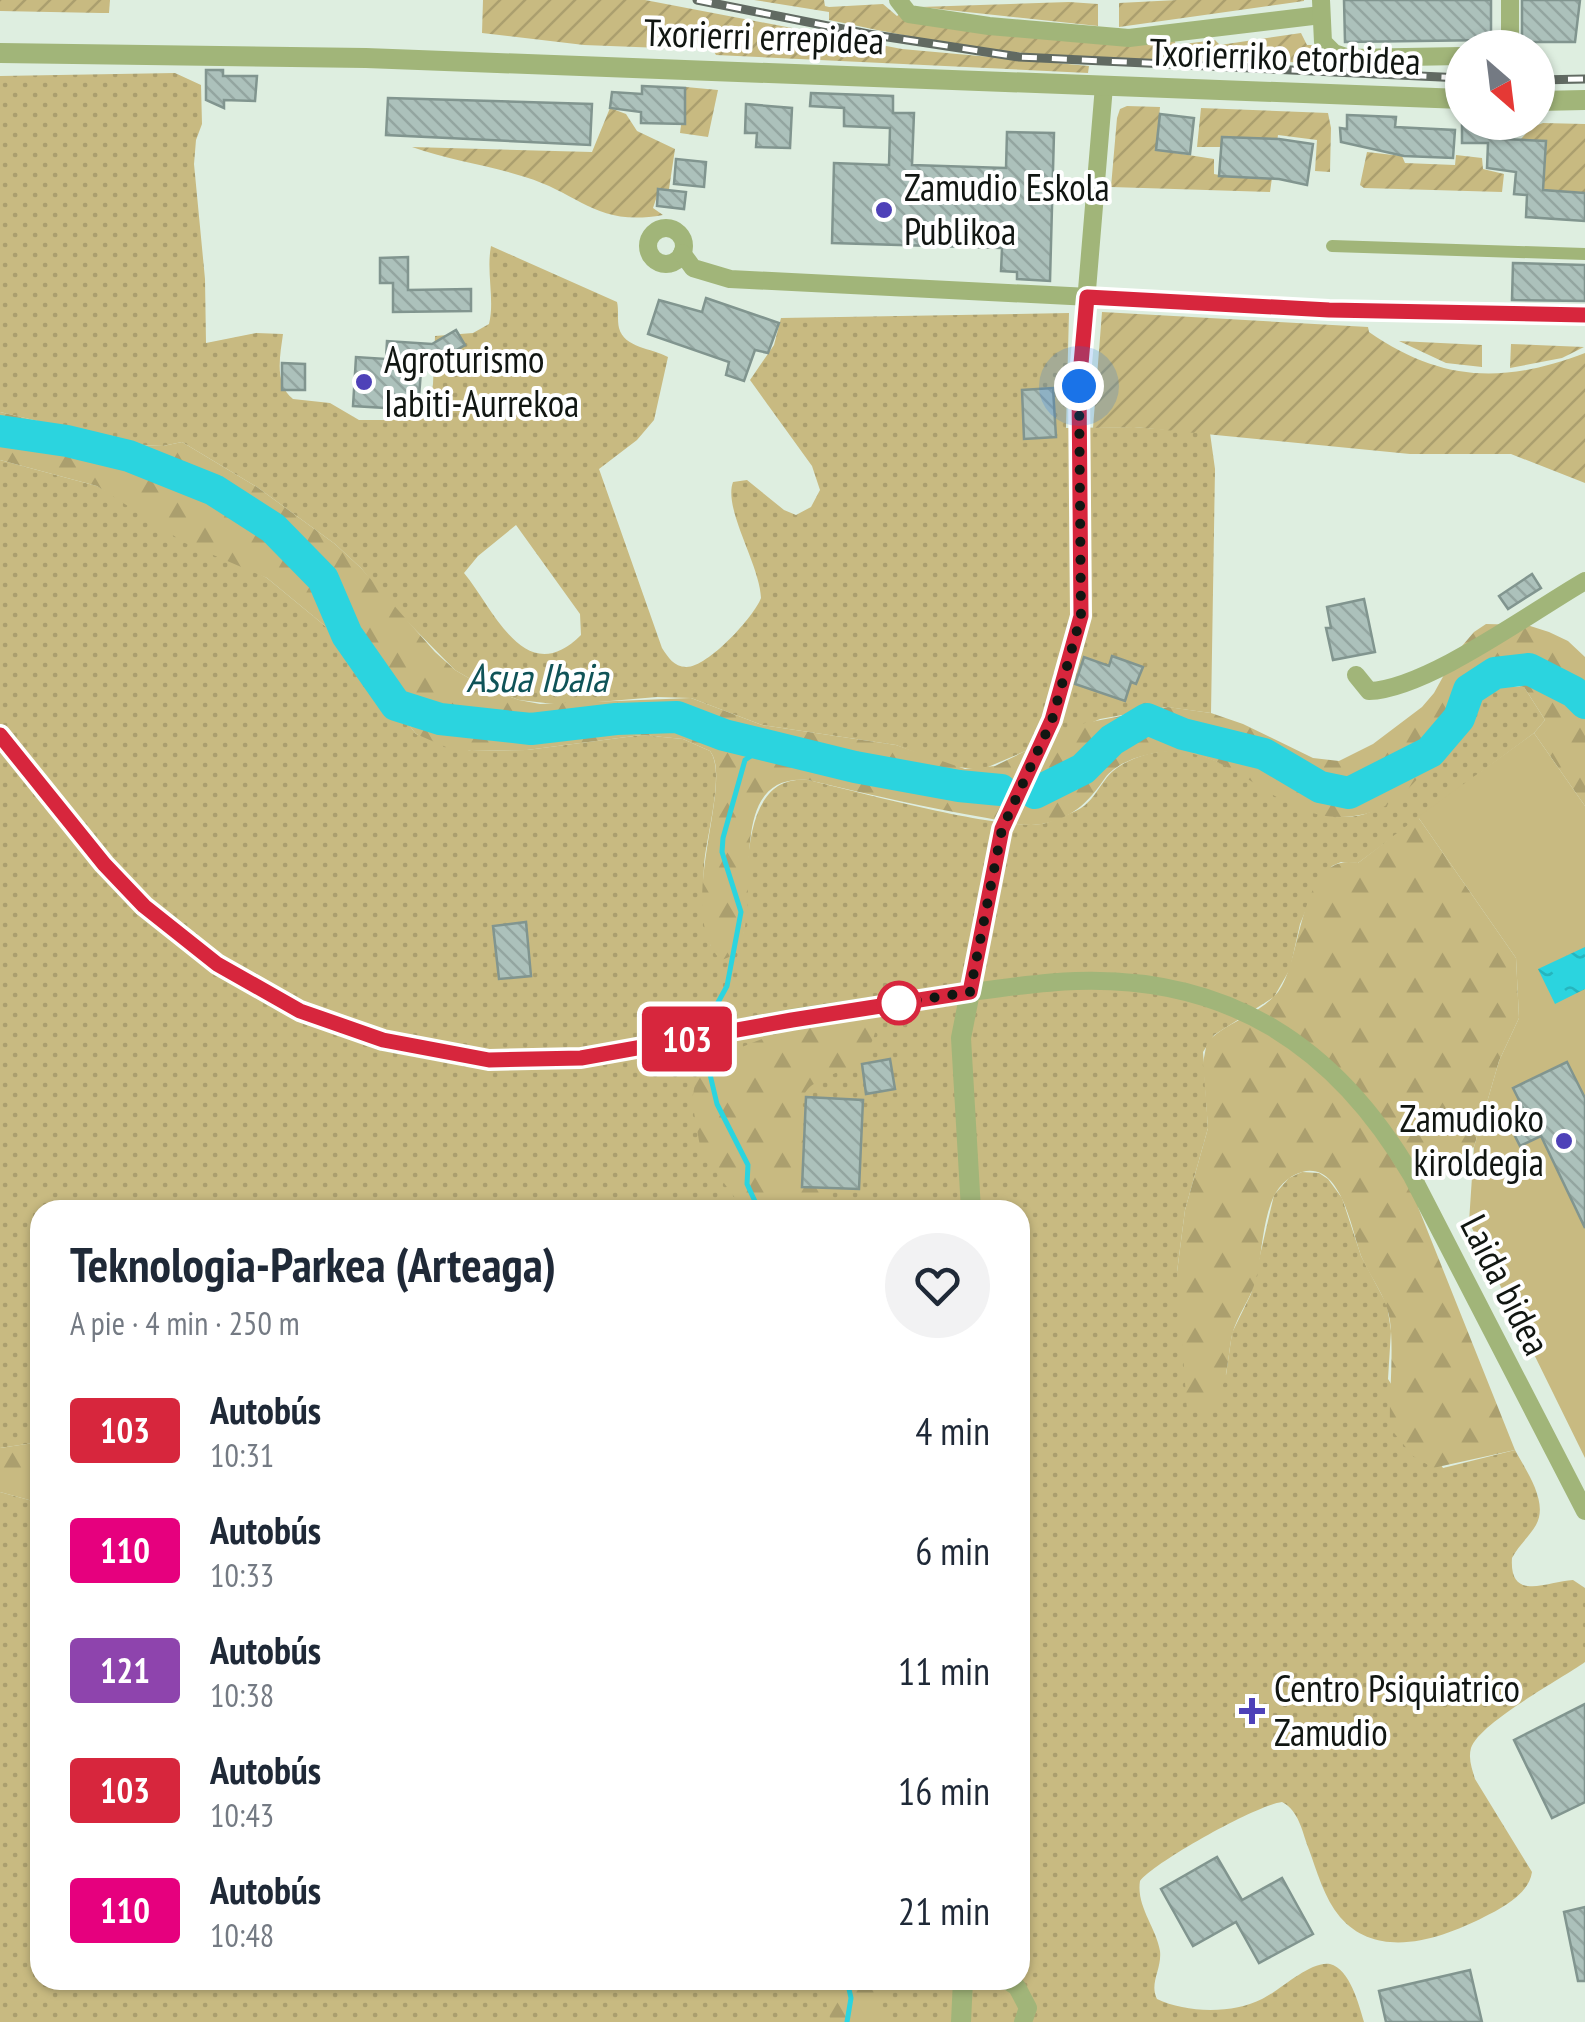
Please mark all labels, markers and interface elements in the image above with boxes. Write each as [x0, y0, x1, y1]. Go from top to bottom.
street label: Txorierri errepidea [643, 7, 885, 64]
street label: Txorierriko etorbidea [1149, 26, 1422, 85]
north arrow [1445, 30, 1555, 140]
map controls [1445, 30, 1555, 140]
place label: Zamudio Eskola Publikoa [904, 162, 1110, 255]
marker: Zamudio Eskola Publikoa [873, 199, 895, 221]
place label: Agroturismo Iabiti-Aurrekoa [384, 334, 579, 427]
your location [1054, 361, 1104, 411]
marker: Agroturismo Iabiti-Aurrekoa [353, 371, 375, 393]
water label: Asua Ibaia [466, 651, 610, 703]
unlabelled marker [878, 982, 920, 1024]
line badge: 103 [630, 1006, 744, 1072]
text: 103 [662, 1016, 712, 1062]
place label: Zamudioko kiroldegia [1400, 1093, 1544, 1186]
marker: Zamudioko kiroldegia [1553, 1130, 1575, 1152]
street label: Laida bidea [1450, 1206, 1562, 1362]
text: Teknologia-Parkea (Arteaga) [70, 1233, 556, 1295]
button: heart [885, 1233, 990, 1338]
text: A pie · 4 min · 250 m [70, 1302, 300, 1344]
text: Autobús [210, 1385, 321, 1434]
text: 4 min [915, 1406, 990, 1455]
text: 103 [100, 1407, 150, 1453]
text: 10:31 [210, 1434, 274, 1476]
text: Autobús [210, 1505, 321, 1554]
text: 6 min [915, 1526, 990, 1575]
text: 110 [100, 1527, 150, 1573]
text: 10:33 [210, 1554, 274, 1596]
text: Autobús [210, 1625, 321, 1674]
text: 11 min [898, 1646, 990, 1695]
text: 121 [100, 1647, 150, 1693]
place label: Centro Psiquiatrico Zamudio [1274, 1663, 1520, 1756]
text: 10:38 [210, 1674, 274, 1716]
marker: Centro Psiquiatrico Zamudio [1239, 1698, 1265, 1724]
text: Autobús [210, 1745, 321, 1794]
text: 16 min [898, 1766, 990, 1815]
text: 103 [100, 1767, 150, 1813]
text: 10:43 [210, 1794, 274, 1836]
text: Autobús [210, 1865, 321, 1914]
text: 21 min [898, 1886, 990, 1935]
text: 110 [100, 1887, 150, 1933]
text: 10:48 [210, 1914, 274, 1956]

